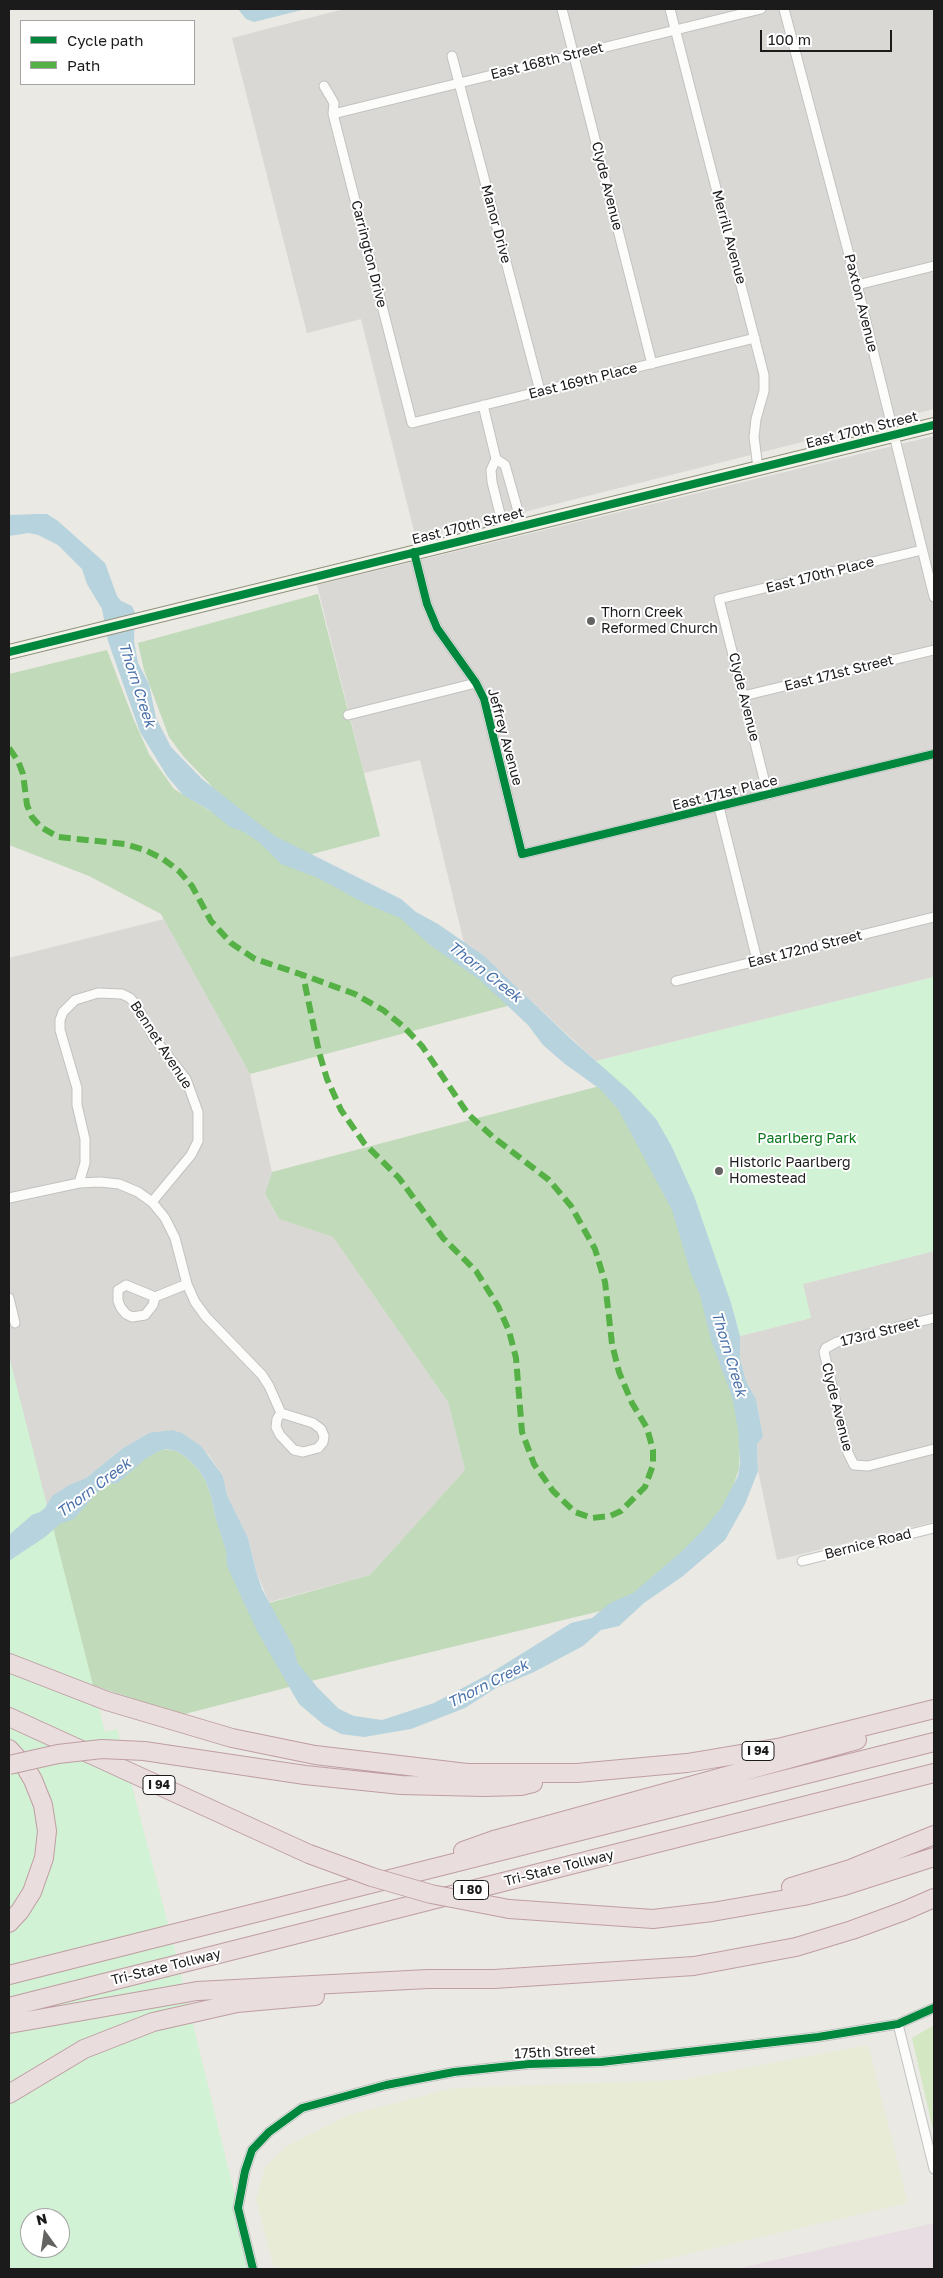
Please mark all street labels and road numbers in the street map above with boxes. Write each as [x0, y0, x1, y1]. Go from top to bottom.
street label: East 168th Street [489, 39, 605, 83]
street label: Clyde Avenue [588, 140, 626, 232]
street label: Manor Drive [477, 183, 515, 265]
street label: Merrill Avenue [708, 188, 750, 286]
street label: Carrington Drive [348, 199, 390, 309]
street label: Paxton Avenue [841, 252, 881, 354]
street label: East 169th Place [527, 359, 639, 403]
street label: East 170th Street [804, 408, 920, 452]
street label: East 170th Street [410, 504, 526, 548]
street label: East 170th Place [764, 553, 876, 597]
street label: Clyde Avenue [725, 651, 763, 743]
street label: East 171st Street [783, 651, 895, 695]
street label: Jeffrey Avenue [484, 687, 526, 787]
street label: East 171st Place [671, 772, 779, 814]
street label: East 172nd Street [746, 927, 864, 971]
street label: Bennet Avenue [126, 998, 196, 1092]
street label: 173rd Street [839, 1314, 921, 1350]
street label: Clyde Avenue [818, 1361, 856, 1453]
street label: Bernice Road [823, 1525, 913, 1563]
road number: I 94 [742, 1742, 774, 1760]
road number: I 94 [143, 1776, 175, 1794]
street label: Tri-State Tollway [502, 1846, 616, 1890]
road number: I 80 [454, 1880, 488, 1900]
street label: Tri-State Tollway [109, 1945, 223, 1989]
street label: 175th Street [514, 2041, 596, 2063]

